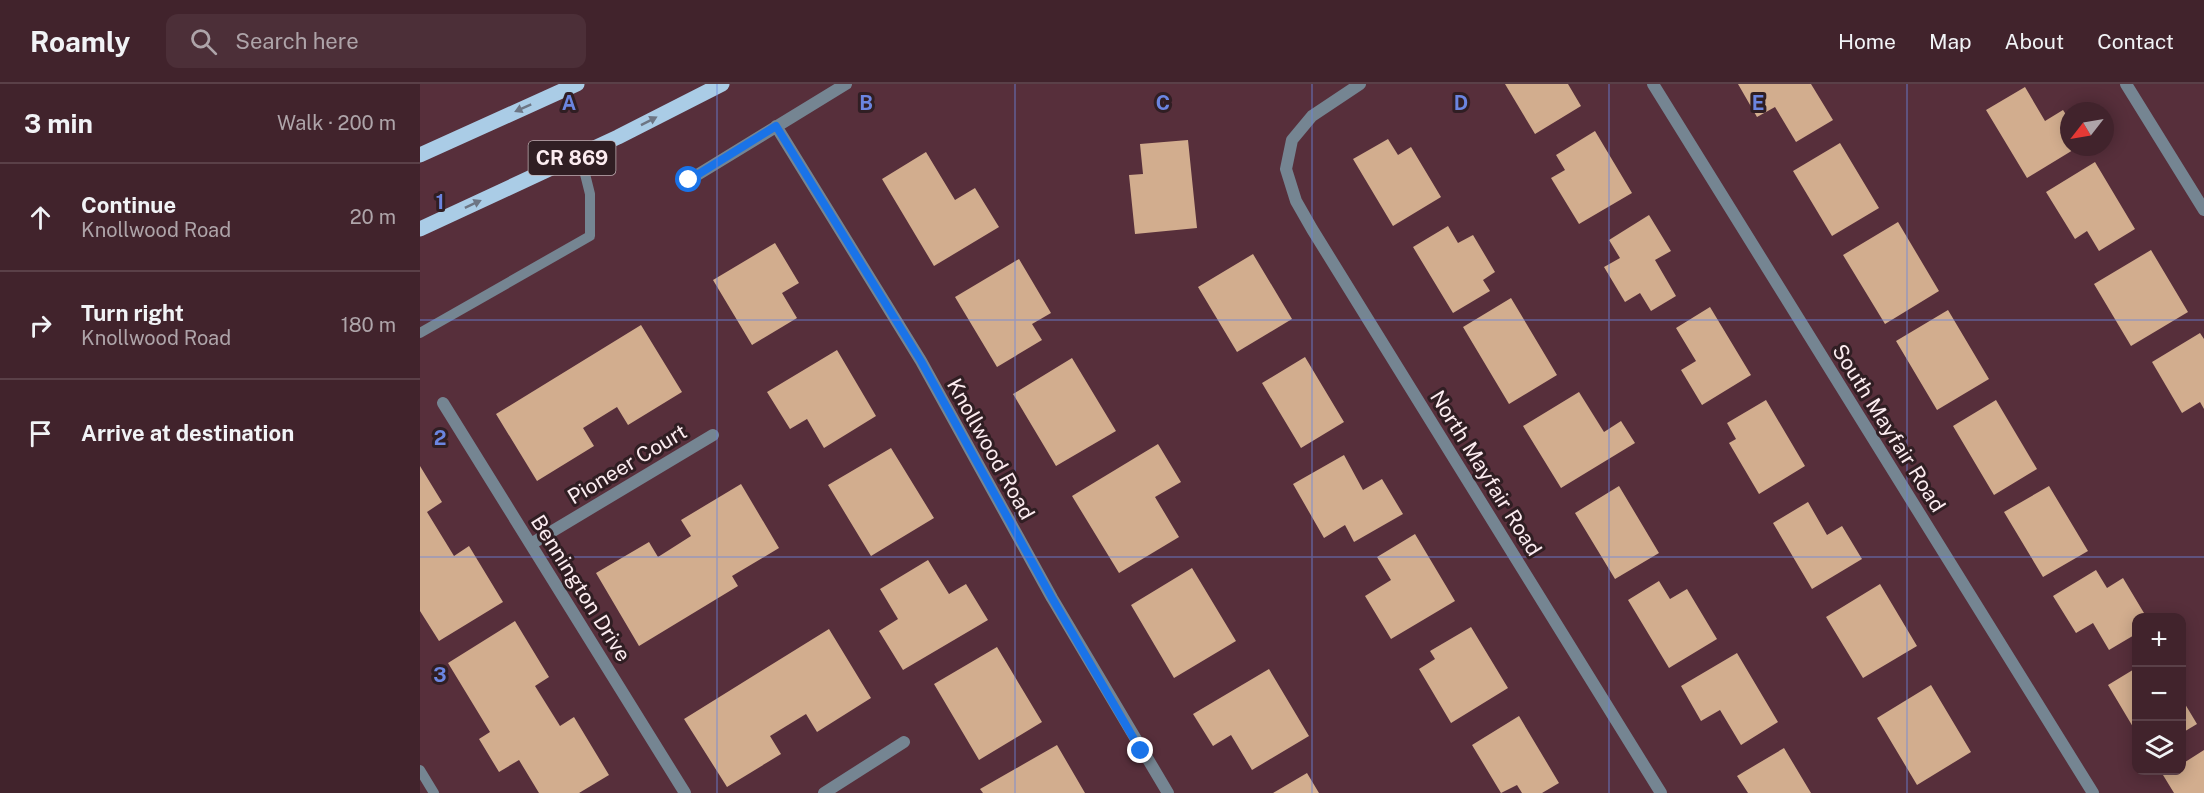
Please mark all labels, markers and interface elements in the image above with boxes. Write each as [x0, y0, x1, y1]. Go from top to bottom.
search box [166, 14, 586, 68]
text: Roamly [30, 25, 130, 58]
icon: search [187, 25, 220, 58]
text: Search here [235, 28, 359, 54]
text: Home [1838, 29, 1896, 54]
text: Map [1929, 29, 1972, 54]
text: About [2005, 29, 2064, 54]
text: Contact [2097, 29, 2174, 54]
text: A [562, 91, 576, 115]
text: B [859, 91, 873, 115]
text: C [1156, 91, 1170, 115]
text: D [1454, 91, 1468, 115]
text: E [1752, 91, 1764, 115]
north arrow [2060, 102, 2114, 156]
one-way arrow [515, 104, 532, 113]
text: 3 min [24, 108, 93, 139]
text: Walk · 200 m [277, 111, 396, 135]
one-way arrow [641, 116, 658, 125]
road number: CR 869 [528, 141, 615, 175]
route start [675, 166, 701, 192]
text: 1 [436, 190, 444, 214]
text: Continue [81, 192, 176, 218]
one-way arrow [464, 199, 482, 209]
icon: ahead [24, 201, 57, 234]
text: 20 m [350, 205, 396, 229]
text: Knollwood Road [81, 218, 231, 242]
text: Turn right [81, 300, 184, 326]
icon: right [24, 309, 57, 342]
text: 180 m [341, 313, 396, 337]
text: Knollwood Road [81, 326, 231, 350]
street label: South Mayfair Road [1827, 340, 1951, 516]
street label: Knollwood Road [942, 374, 1040, 524]
street label: North Mayfair Road [1425, 386, 1547, 560]
icon: arrive [24, 417, 57, 450]
street label: Pioneer Court [563, 419, 691, 509]
text: Arrive at destination [81, 420, 294, 446]
text: 2 [434, 426, 446, 450]
street label: Bennington Drive [526, 510, 636, 666]
map controls [2132, 613, 2186, 775]
button: + [2132, 613, 2186, 667]
text: 3 [433, 663, 447, 687]
button: − [2132, 667, 2186, 721]
button: layers [2132, 721, 2186, 775]
route end [1127, 737, 1153, 763]

